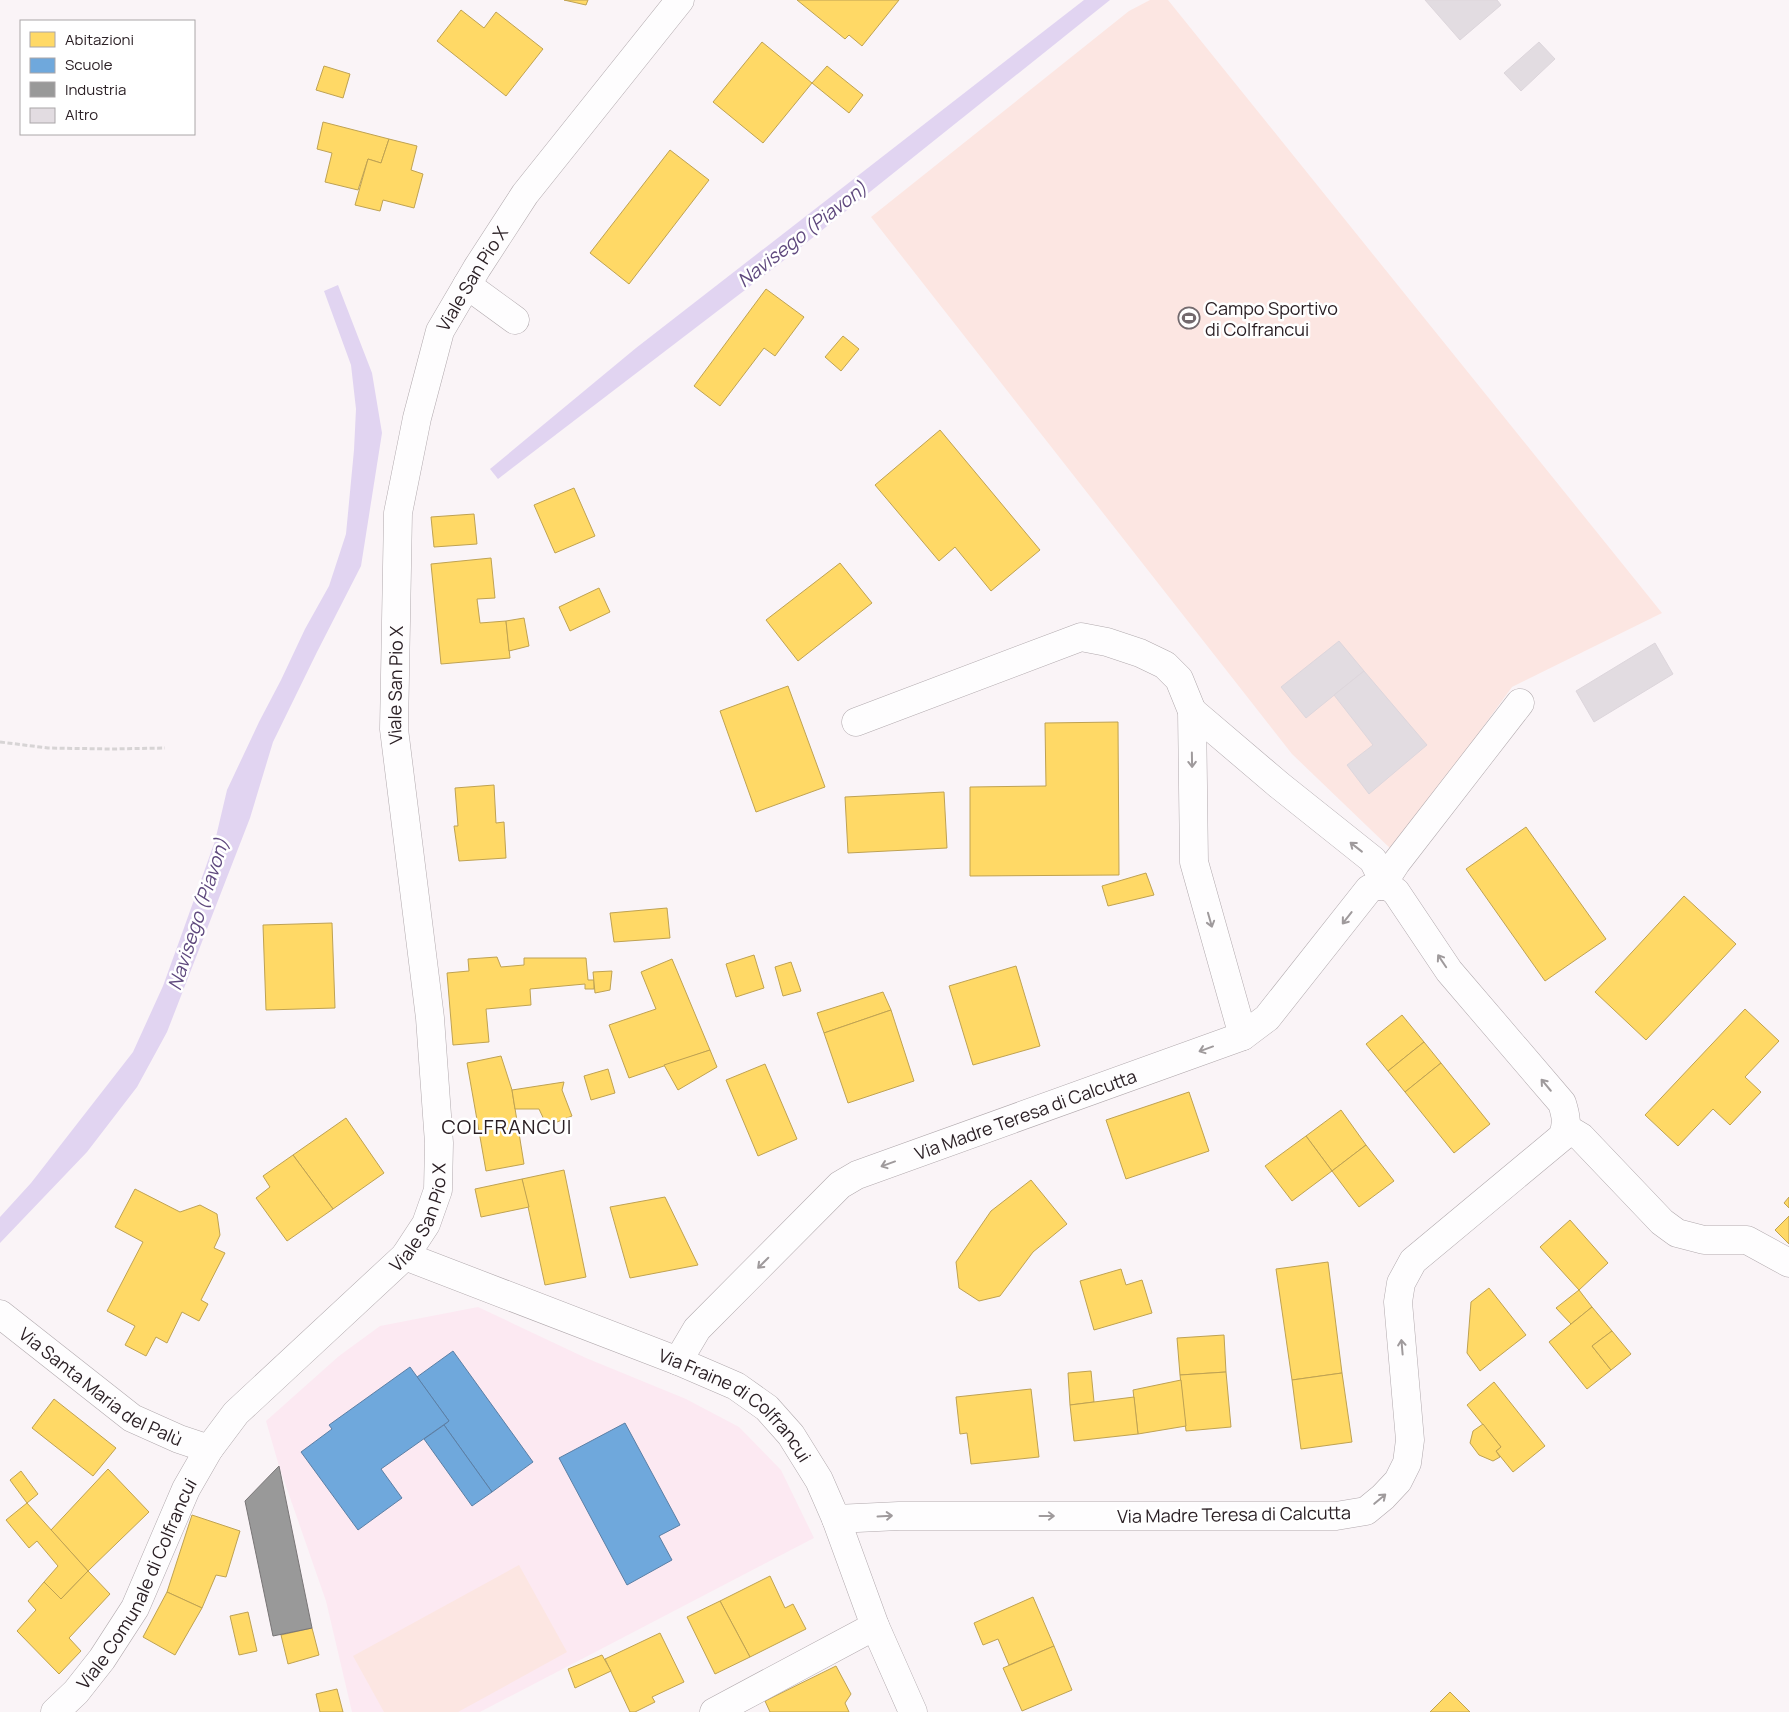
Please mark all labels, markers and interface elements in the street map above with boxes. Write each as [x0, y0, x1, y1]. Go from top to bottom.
legend [20, 20, 195, 135]
text: Abitazioni [65, 29, 134, 50]
text: Scuole [65, 54, 113, 75]
text: Industria [65, 79, 126, 100]
text: Altro [65, 104, 98, 125]
water label: Navisego (Piavon) [732, 175, 872, 293]
street label: Viale San Pio X [431, 222, 513, 336]
place label: Campo Sportivo di Colfrancui [1205, 296, 1338, 341]
sports icon: Campo Sportivo di Colfrancui [1177, 306, 1201, 330]
street label: Viale San Pio X [382, 625, 408, 746]
one-way arrow [1187, 752, 1197, 768]
water label: Navisego (Piavon) [161, 835, 235, 993]
one-way arrow [1350, 841, 1363, 852]
one-way arrow [1341, 911, 1352, 924]
one-way arrow [1206, 912, 1215, 928]
one-way arrow [1437, 954, 1447, 968]
one-way arrow [1199, 1045, 1214, 1054]
street label: Via Madre Teresa di Calcutta [911, 1063, 1140, 1165]
one-way arrow [1541, 1079, 1552, 1092]
district label: COLFRANCUI [441, 1113, 573, 1140]
one-way arrow [881, 1160, 897, 1169]
street label: Viale San Pio X [384, 1163, 451, 1277]
one-way arrow [757, 1257, 769, 1269]
street label: Via Santa Maria del Palù [14, 1322, 187, 1451]
one-way arrow [1398, 1339, 1407, 1355]
street label: Via Fraine di Colfrancui [655, 1343, 817, 1466]
street label: Viale Comunale di Colfrancui [71, 1474, 202, 1694]
one-way arrow [1373, 1494, 1386, 1505]
street label: Via Madre Teresa di Calcutta [1117, 1500, 1351, 1528]
one-way arrow [1038, 1511, 1055, 1521]
one-way arrow [876, 1512, 892, 1521]

